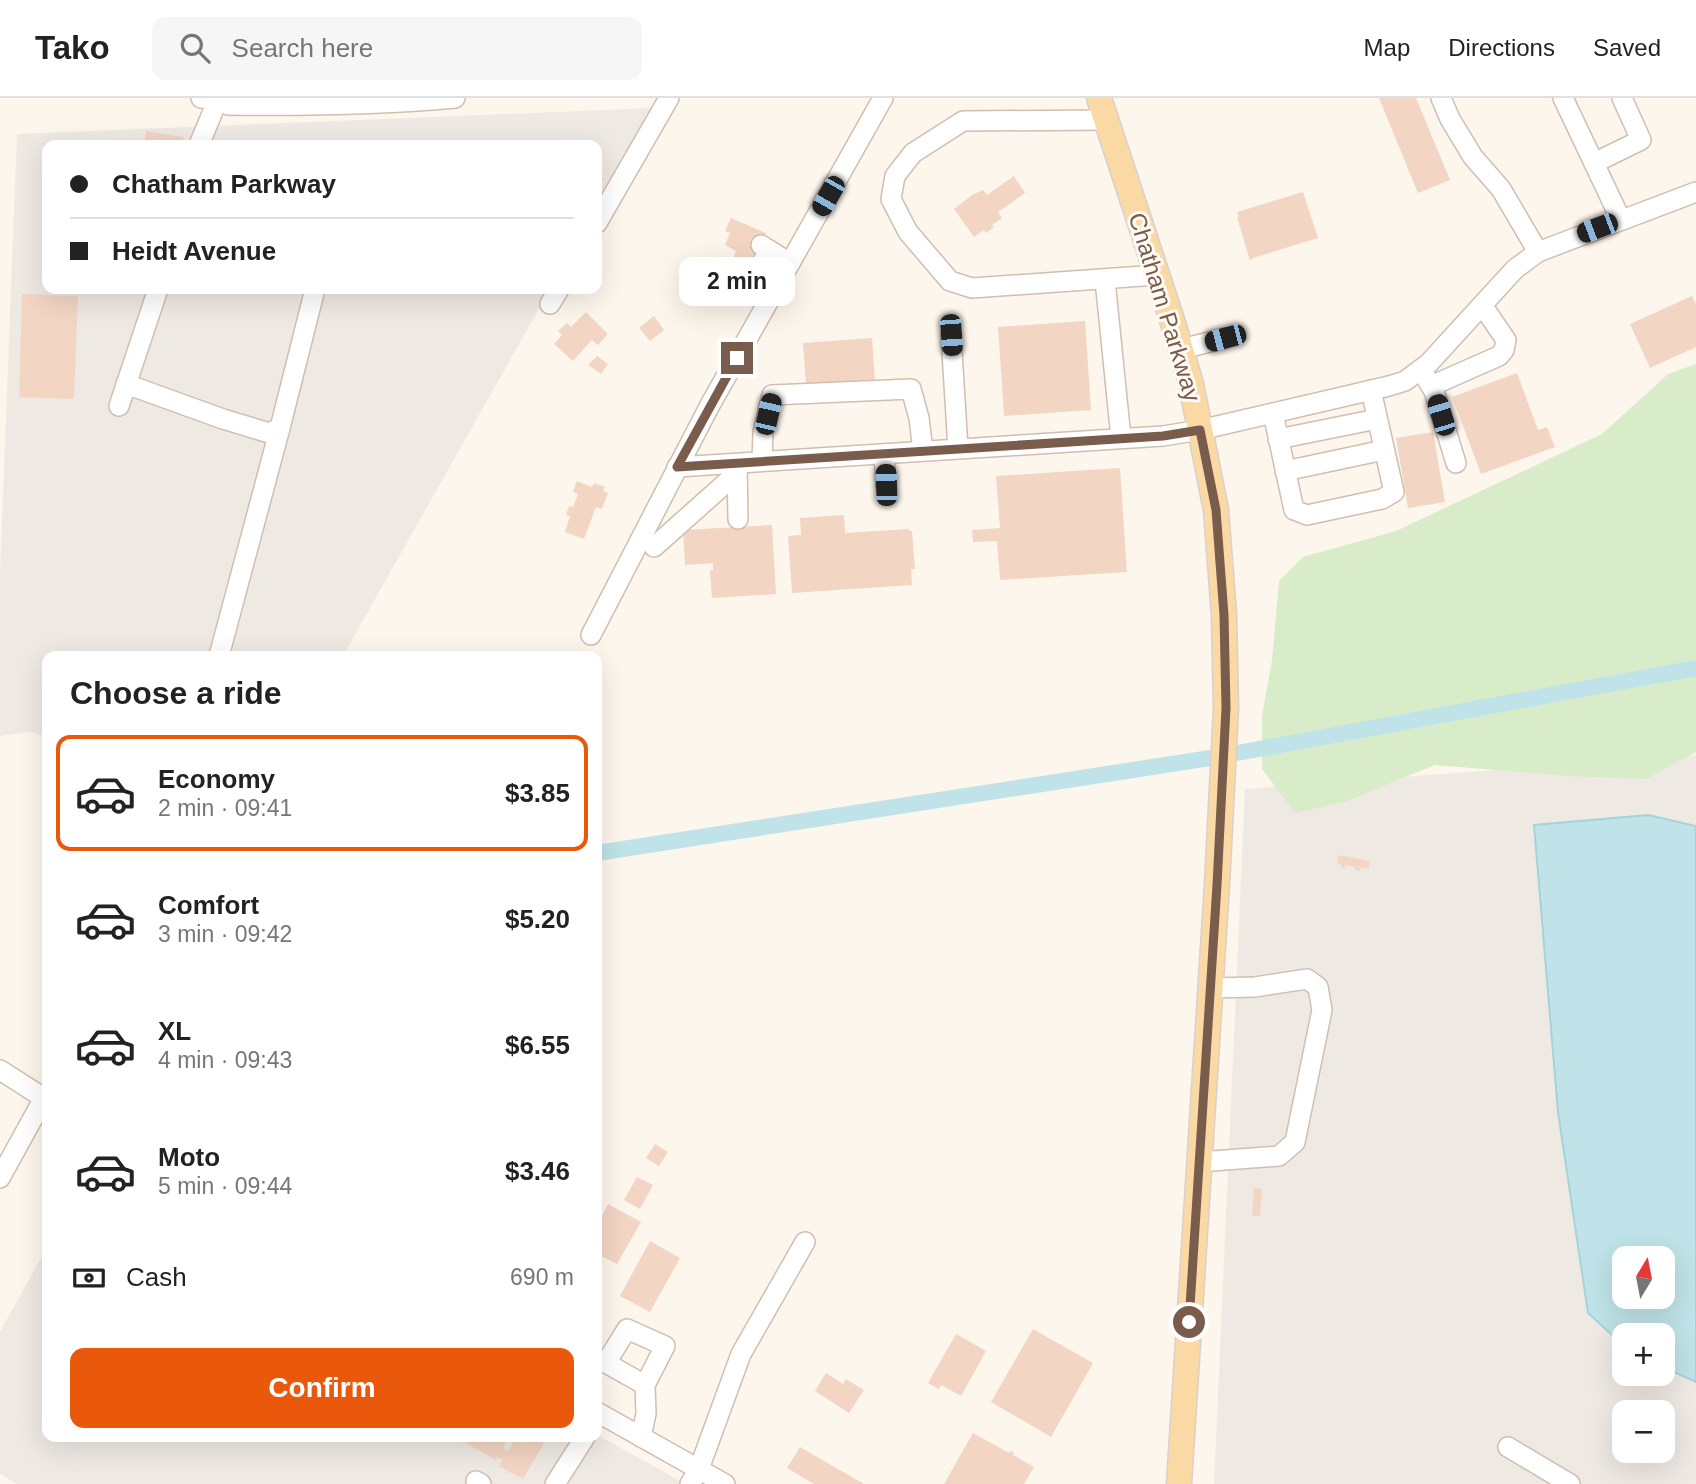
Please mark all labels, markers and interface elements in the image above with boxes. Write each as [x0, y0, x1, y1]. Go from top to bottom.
search box [152, 17, 642, 80]
text: Tako [35, 29, 110, 66]
icon: search [176, 29, 214, 67]
text: Search here [232, 33, 373, 63]
text: Map [1364, 34, 1410, 61]
text: Directions [1448, 34, 1555, 61]
text: Saved [1593, 34, 1661, 61]
text: Chatham Parkway [112, 169, 336, 199]
car [809, 173, 848, 219]
street label: Chatham Parkway [1123, 209, 1207, 405]
car [1574, 211, 1621, 245]
text: Heidt Avenue [112, 236, 276, 266]
callout: 2 min [679, 257, 795, 306]
text: 2 min [707, 268, 767, 294]
car [940, 313, 963, 357]
car [1202, 322, 1249, 354]
route end [721, 342, 753, 374]
car [754, 391, 783, 437]
car [1425, 392, 1458, 438]
car [875, 464, 898, 506]
text: Choose a ride [70, 675, 282, 711]
icon: car [74, 762, 137, 825]
text: Economy [158, 764, 275, 794]
text: $3.85 [505, 778, 570, 808]
text: 2 min · 09:41 [158, 795, 292, 821]
icon: car [74, 888, 137, 951]
text: Comfort [158, 890, 259, 920]
text: $5.20 [505, 904, 570, 934]
text: 3 min · 09:42 [158, 921, 292, 947]
icon: car [74, 1014, 137, 1077]
text: XL [158, 1016, 191, 1046]
text: $6.55 [505, 1030, 570, 1060]
text: 4 min · 09:43 [158, 1047, 292, 1073]
icon: car [74, 1140, 137, 1203]
text: Moto [158, 1142, 220, 1172]
text: $3.46 [505, 1156, 570, 1186]
text: 5 min · 09:44 [158, 1173, 292, 1199]
north arrow [1612, 1246, 1675, 1309]
map controls [1612, 1246, 1675, 1463]
icon: cash [70, 1259, 108, 1297]
text: Cash [126, 1262, 187, 1292]
text: 690 m [510, 1264, 574, 1290]
route start [1173, 1306, 1205, 1338]
button: + [1612, 1323, 1675, 1386]
button: Confirm [70, 1348, 574, 1428]
button: − [1612, 1400, 1675, 1463]

